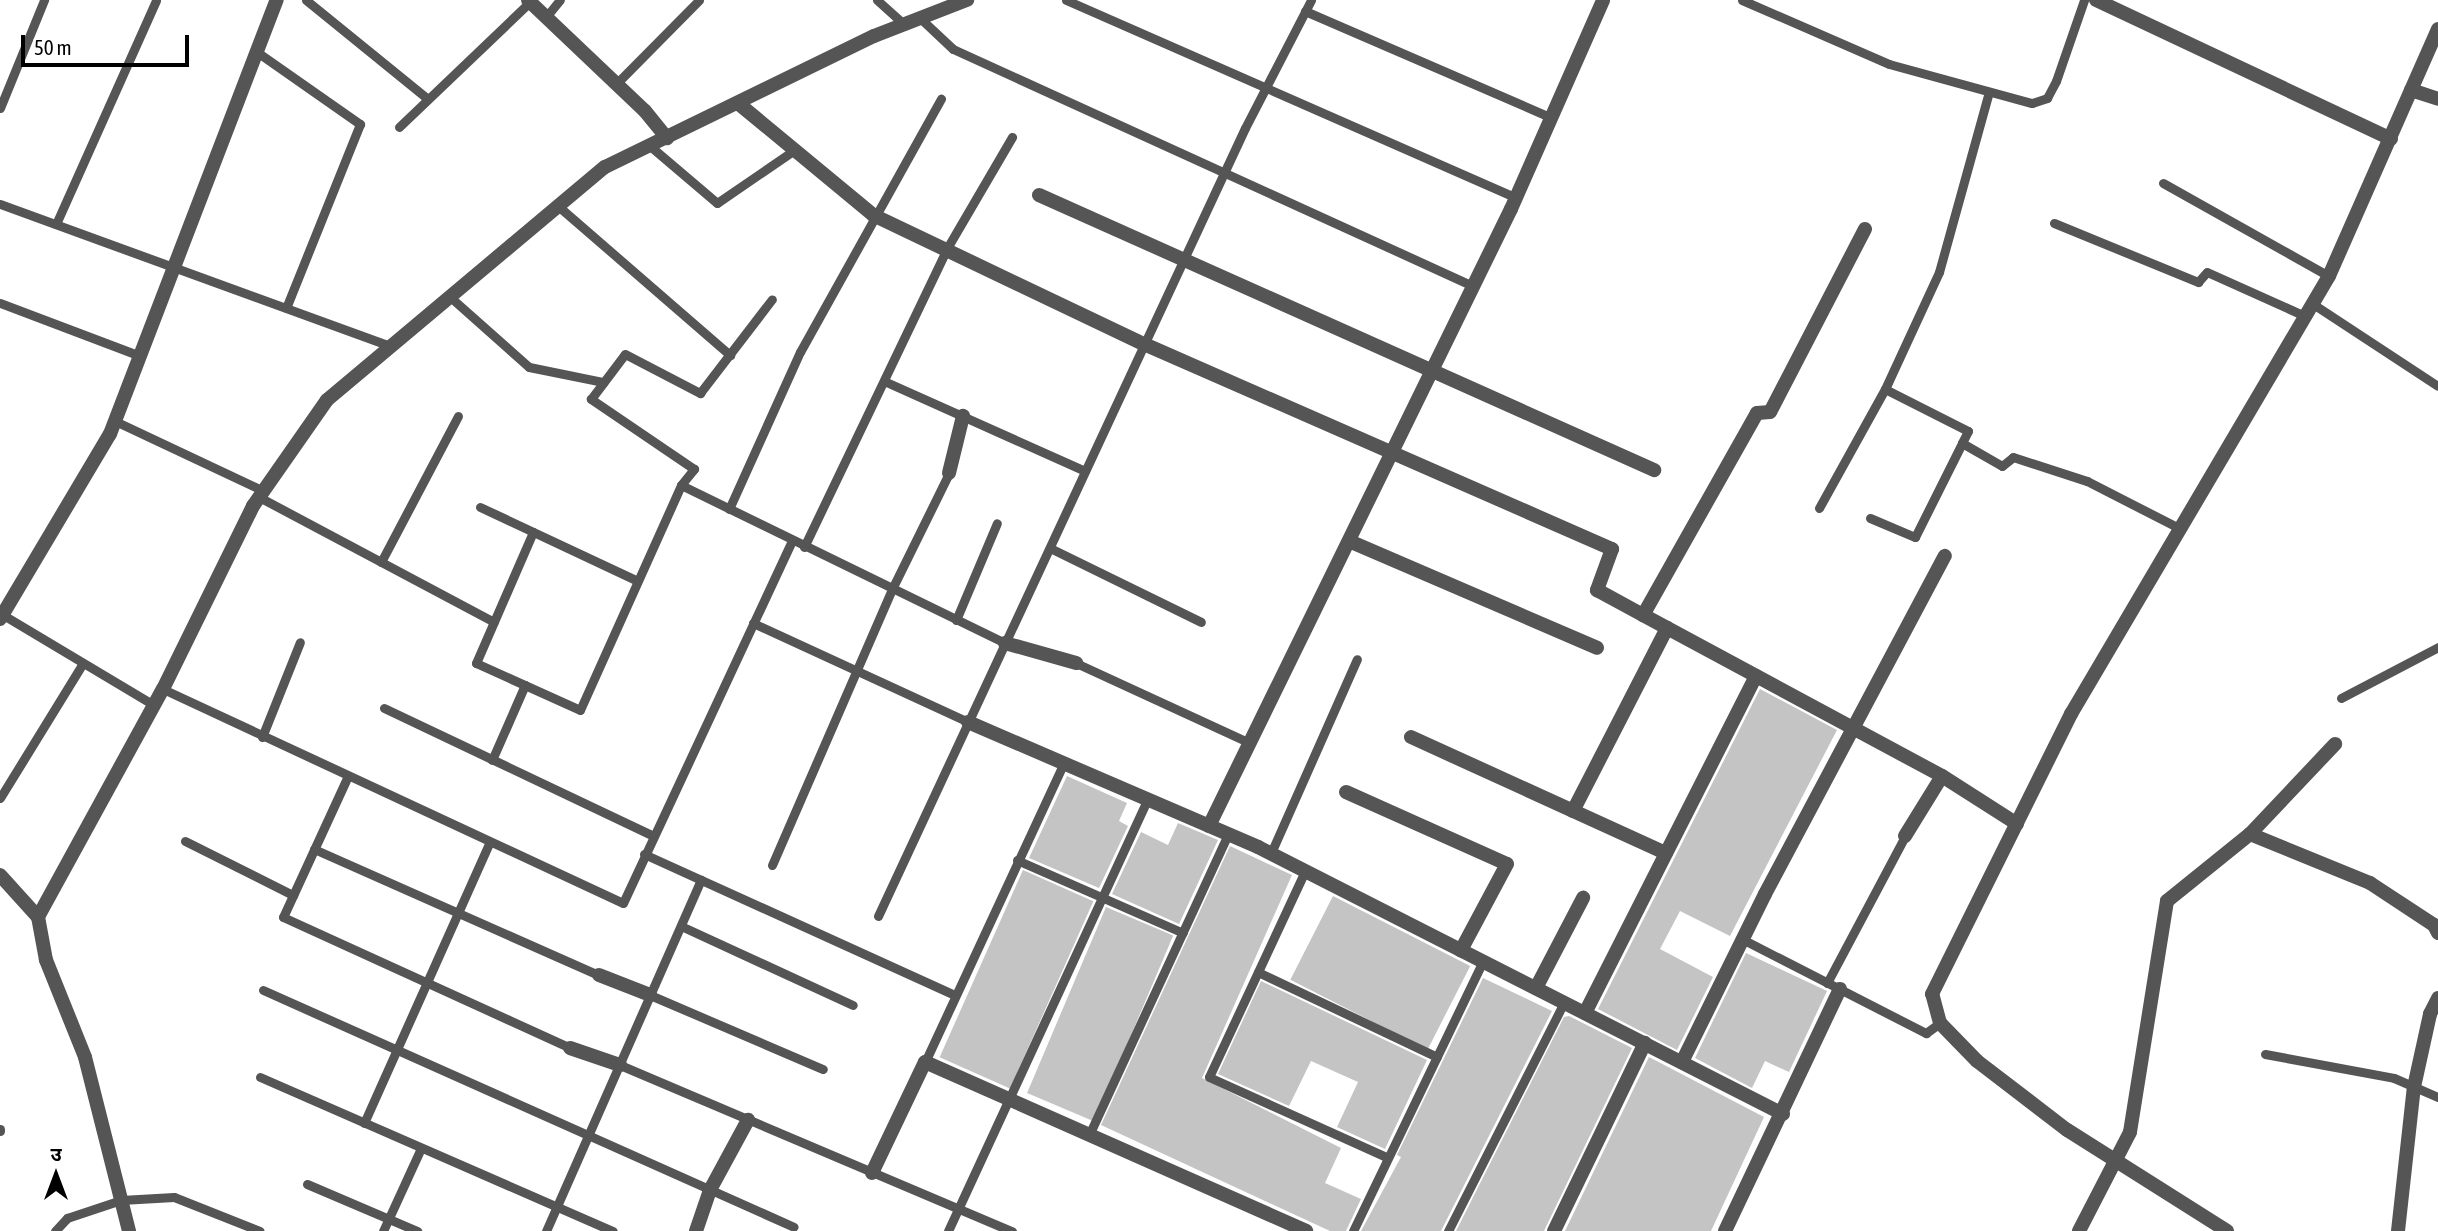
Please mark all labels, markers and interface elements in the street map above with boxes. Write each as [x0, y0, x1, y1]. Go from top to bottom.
scale bar [24, 21, 192, 65]
text: 50 m [34, 35, 72, 59]
north arrow [21, 1140, 91, 1210]
text: उ [50, 1143, 62, 1165]

